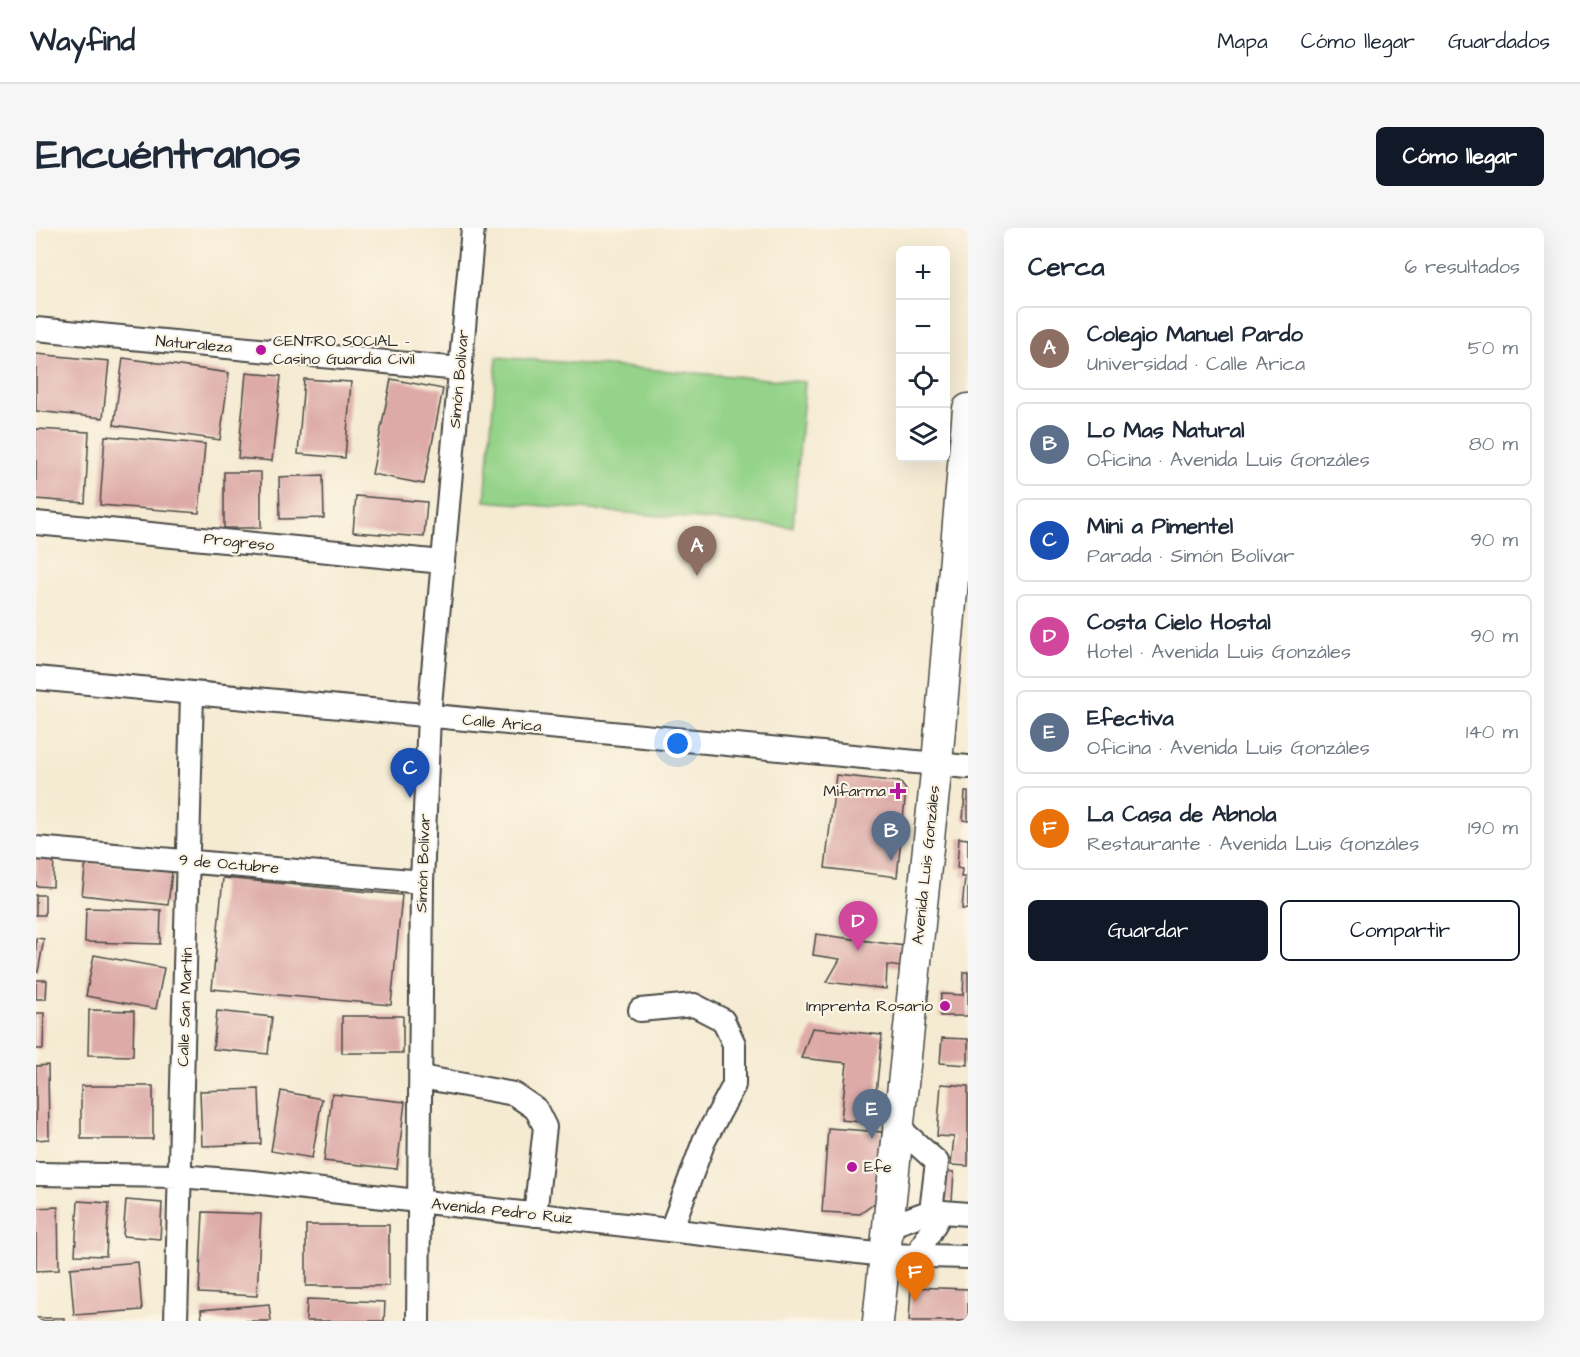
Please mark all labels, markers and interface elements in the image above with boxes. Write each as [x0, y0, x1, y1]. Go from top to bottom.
text: Wayfind [30, 22, 135, 61]
text: Mapa [1217, 27, 1268, 56]
text: Cómo llegar [1301, 27, 1415, 56]
text: Guardados [1448, 27, 1550, 56]
text: Encuéntranos [36, 127, 301, 185]
button: Cómo llegar [1376, 127, 1544, 186]
map controls [896, 246, 950, 462]
button: + [896, 246, 950, 300]
text: Cerca [1028, 249, 1105, 285]
text: 6 resultados [1404, 253, 1520, 281]
button: − [896, 300, 950, 354]
text: Colegio Manuel Pardo [1087, 319, 1303, 350]
street label: Simón Bolívar [444, 328, 474, 429]
street label: Naturaleza [155, 330, 233, 358]
place label: CENTRO SOCIAL - Casino Guardia Civil [273, 330, 415, 370]
text: A [1043, 334, 1056, 362]
text: 50 m [1468, 334, 1518, 362]
marker: CENTRO SOCIAL - Casino Guardia Civil [254, 343, 268, 357]
text: Universidad · Calle Arica [1087, 350, 1305, 378]
button: locate [896, 354, 950, 408]
button: layers [896, 408, 950, 462]
text: Lo Mas Natural [1087, 415, 1245, 446]
text: B [1042, 430, 1057, 458]
text: 80 m [1469, 430, 1518, 458]
text: Oficina · Avenida Luis Gonzáles [1087, 446, 1370, 474]
text: Mini a Pimentel [1087, 511, 1233, 542]
pin: A [678, 526, 716, 576]
text: C [1042, 526, 1057, 554]
text: 90 m [1470, 526, 1518, 554]
street label: Progreso [203, 527, 275, 558]
text: Parada · Simón Bolívar [1087, 542, 1294, 570]
text: Costa Cielo Hostal [1087, 607, 1271, 638]
text: D [1043, 622, 1056, 650]
text: 90 m [1470, 622, 1518, 650]
text: Hotel · Avenida Luis Gonzáles [1087, 638, 1351, 666]
text: Efectiva [1087, 703, 1174, 734]
street label: Calle Arica [462, 709, 542, 737]
text: E [1044, 718, 1055, 746]
text: 140 m [1466, 718, 1518, 746]
your location [663, 729, 692, 758]
text: Oficina · Avenida Luis Gonzáles [1087, 734, 1370, 762]
pin: C [390, 748, 430, 798]
place label: Mifarma [823, 780, 886, 802]
marker: Mifarma [891, 784, 905, 798]
street label: Avenida Luis Gonzáles [907, 784, 945, 946]
text: La Casa de Abnola [1087, 799, 1277, 830]
pin: B [872, 812, 910, 861]
street label: Simón Bolívar [410, 813, 436, 913]
text: F [1043, 814, 1056, 842]
text: 190 m [1468, 814, 1518, 842]
text: Restaurante · Avenida Luis Gonzáles [1087, 830, 1419, 858]
street label: 9 de Octubre [178, 849, 280, 879]
button: Guardar [1028, 900, 1268, 961]
button: Compartir [1280, 900, 1520, 961]
pin: D [838, 902, 878, 951]
street label: Calle San Martín [172, 947, 198, 1067]
place label: Imprenta Rosario [806, 995, 933, 1017]
marker: Imprenta Rosario [938, 999, 952, 1013]
pin: E [852, 1090, 892, 1139]
place label: Efe [864, 1156, 892, 1178]
marker: Efe [845, 1160, 859, 1174]
street label: Avenida Pedro Ruiz [430, 1193, 574, 1229]
pin: F [896, 1252, 934, 1302]

